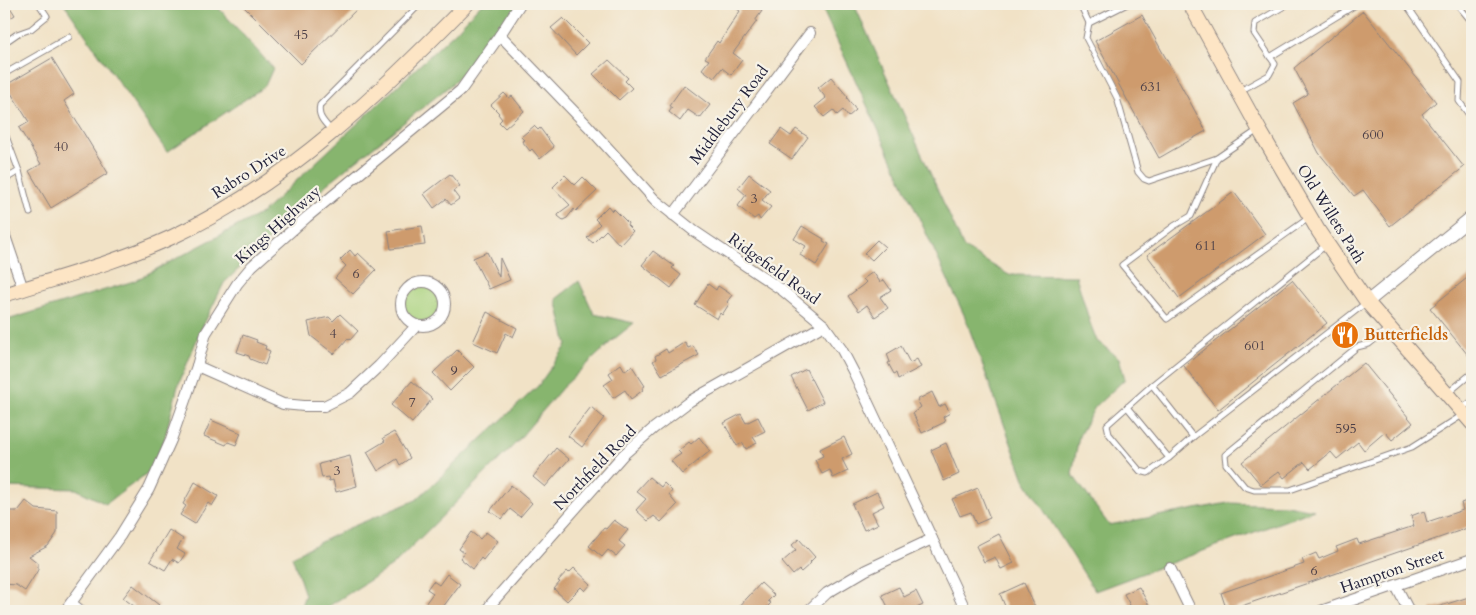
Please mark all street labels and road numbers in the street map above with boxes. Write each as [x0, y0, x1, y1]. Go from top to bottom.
street label: Middlebury Road [684, 60, 774, 169]
street label: Rabro Drive [208, 140, 290, 204]
street label: Old Willets Path [1292, 160, 1370, 268]
street label: Kings Highway [231, 180, 326, 269]
street label: Ridgefield Road [724, 228, 825, 310]
street label: Northfield Road [549, 420, 642, 515]
street label: Hampton Street [1337, 543, 1447, 599]

